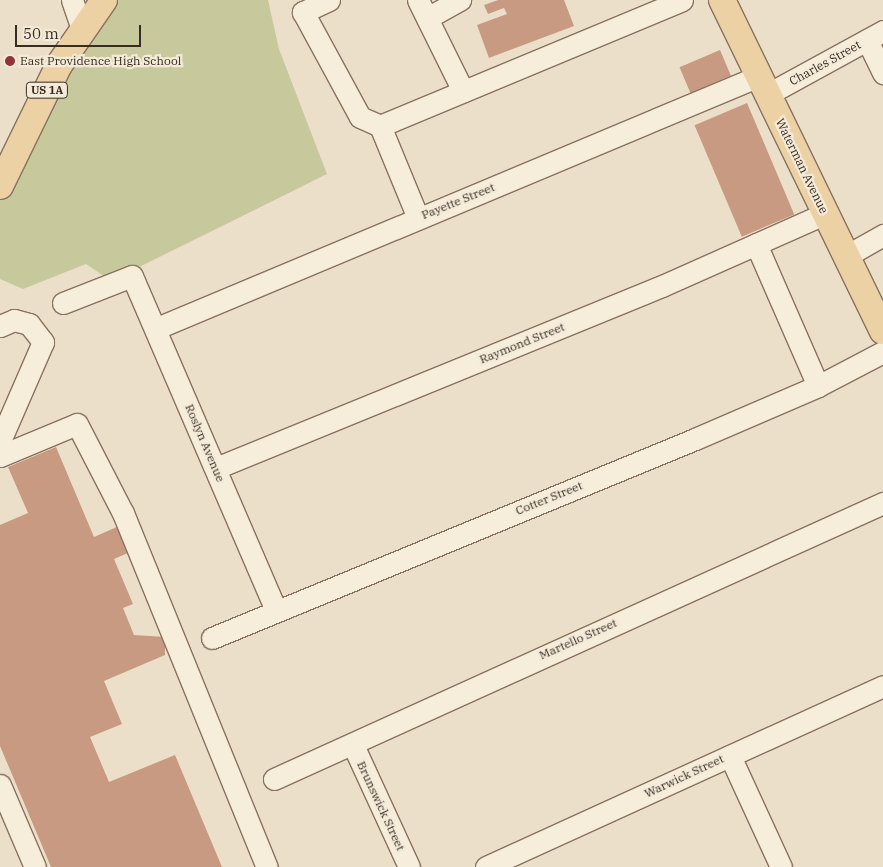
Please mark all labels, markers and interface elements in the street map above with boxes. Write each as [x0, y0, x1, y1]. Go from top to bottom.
scale bar [18, 15, 144, 47]
text: 50 m [23, 24, 59, 43]
street label: Charles Street [787, 37, 863, 89]
place label: East Providence High School [20, 54, 181, 68]
marker: East Providence High School [4, 55, 16, 67]
road number: US 1A [26, 82, 68, 98]
street label: Waterman Avenue [773, 116, 831, 216]
street label: Payette Street [419, 180, 497, 222]
street label: Raymond Street [477, 319, 567, 367]
street label: Roslyn Avenue [182, 402, 228, 484]
street label: Cotter Street [513, 478, 585, 518]
street label: Martello Street [537, 615, 619, 663]
street label: Warwick Street [642, 751, 726, 801]
street label: Brunswick Street [354, 759, 408, 853]

